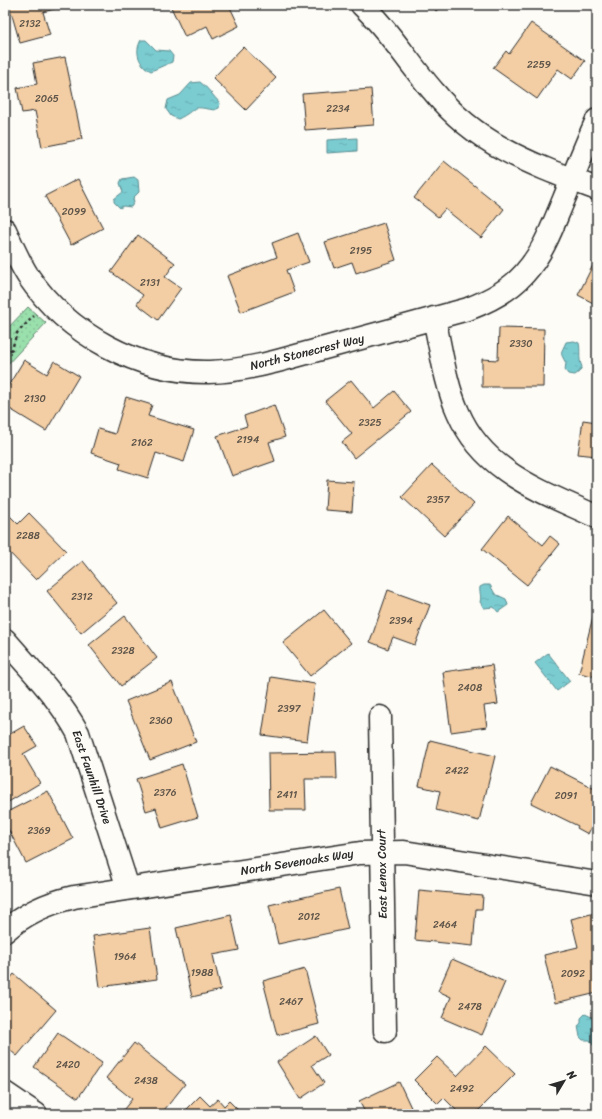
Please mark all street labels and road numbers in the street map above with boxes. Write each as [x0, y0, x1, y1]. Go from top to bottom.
street label: North Stonecrest Way [247, 327, 367, 377]
street label: East Faunhill Drive [66, 727, 118, 827]
street label: East Lenox Court [370, 828, 394, 919]
street label: North Sevenoaks Way [239, 842, 356, 882]

